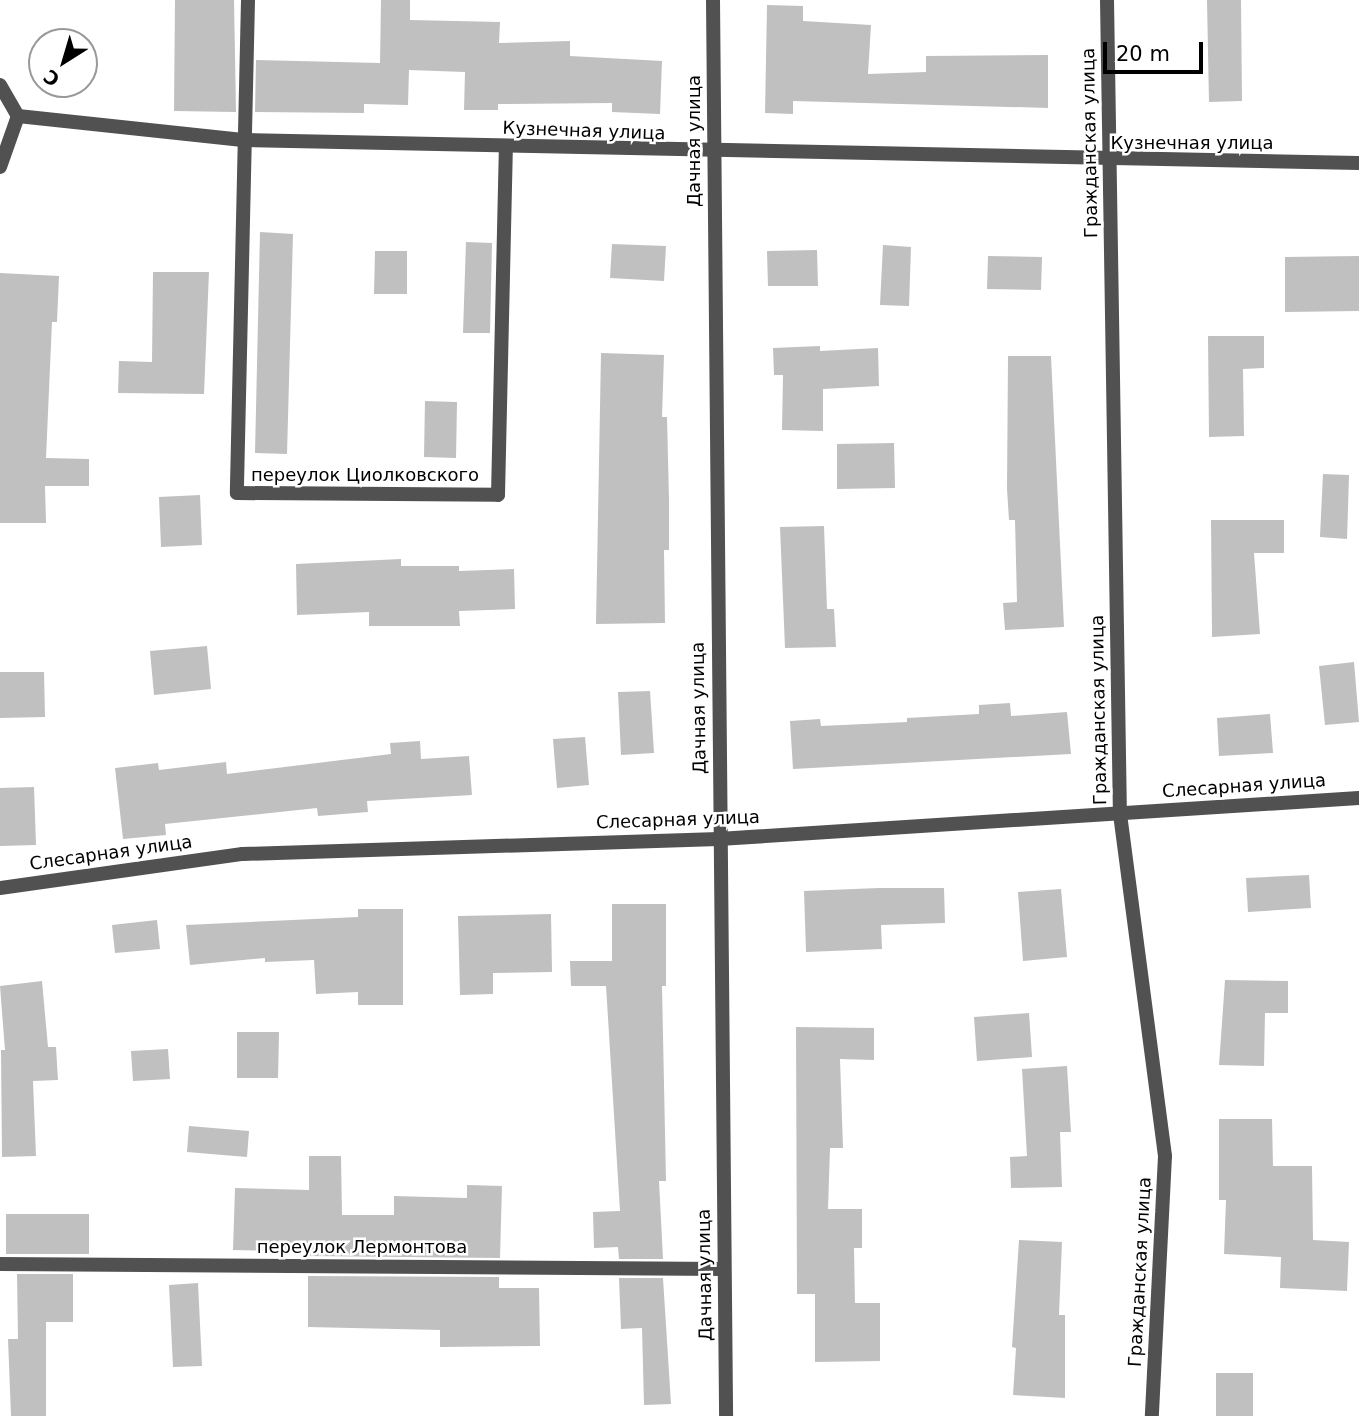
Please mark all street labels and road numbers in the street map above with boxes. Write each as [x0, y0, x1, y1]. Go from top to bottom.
street label: Гражданская улица [1078, 48, 1102, 238]
street label: Дачная улица [683, 75, 705, 207]
street label: Кузнечная улица [502, 117, 666, 145]
street label: Кузнечная улица [1111, 132, 1273, 154]
street label: переулок Циолковского [251, 464, 479, 486]
street label: Гражданская улица [1087, 615, 1111, 805]
street label: Дачная улица [687, 642, 711, 774]
street label: Слесарная улица [1161, 770, 1327, 802]
street label: Слесарная улица [596, 806, 760, 834]
street label: Слесарная улица [28, 831, 194, 875]
street label: Гражданская улица [1124, 1176, 1156, 1368]
street label: Дачная улица [693, 1209, 717, 1341]
street label: переулок Лермонтова [257, 1236, 467, 1258]

